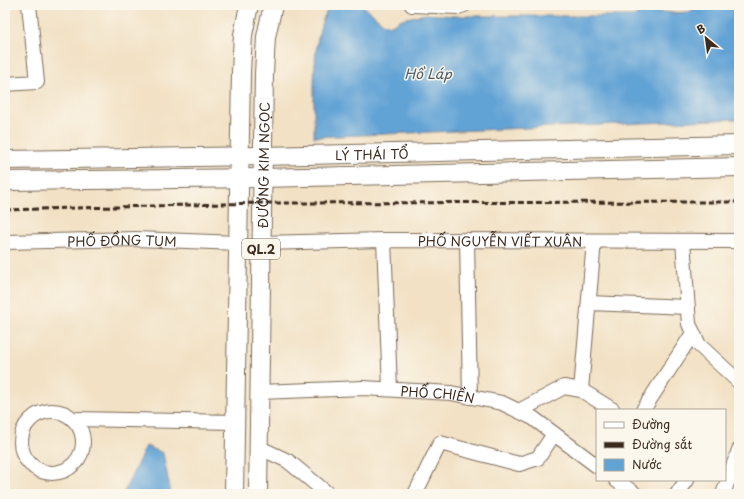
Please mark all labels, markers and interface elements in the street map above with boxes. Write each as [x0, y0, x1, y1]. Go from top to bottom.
north arrow [686, 18, 726, 58]
text: B [693, 19, 709, 38]
water label: Hồ Láp [404, 63, 452, 84]
street label: ĐƯỜNG KIM NGỌC [252, 102, 273, 228]
street label: LÝ THÁI TỔ [335, 142, 409, 164]
street label: PHỐ ĐỒNG TUM [67, 229, 177, 250]
street label: PHỐ NGUYỄN VIẾT XUÂN [418, 230, 582, 250]
road number: QL.2 [242, 239, 280, 259]
street label: PHỐ CHIỀN [400, 381, 477, 407]
legend [596, 409, 726, 481]
text: Đường [632, 415, 670, 433]
text: Đường sắt [632, 435, 692, 453]
text: Nước [632, 455, 662, 473]

